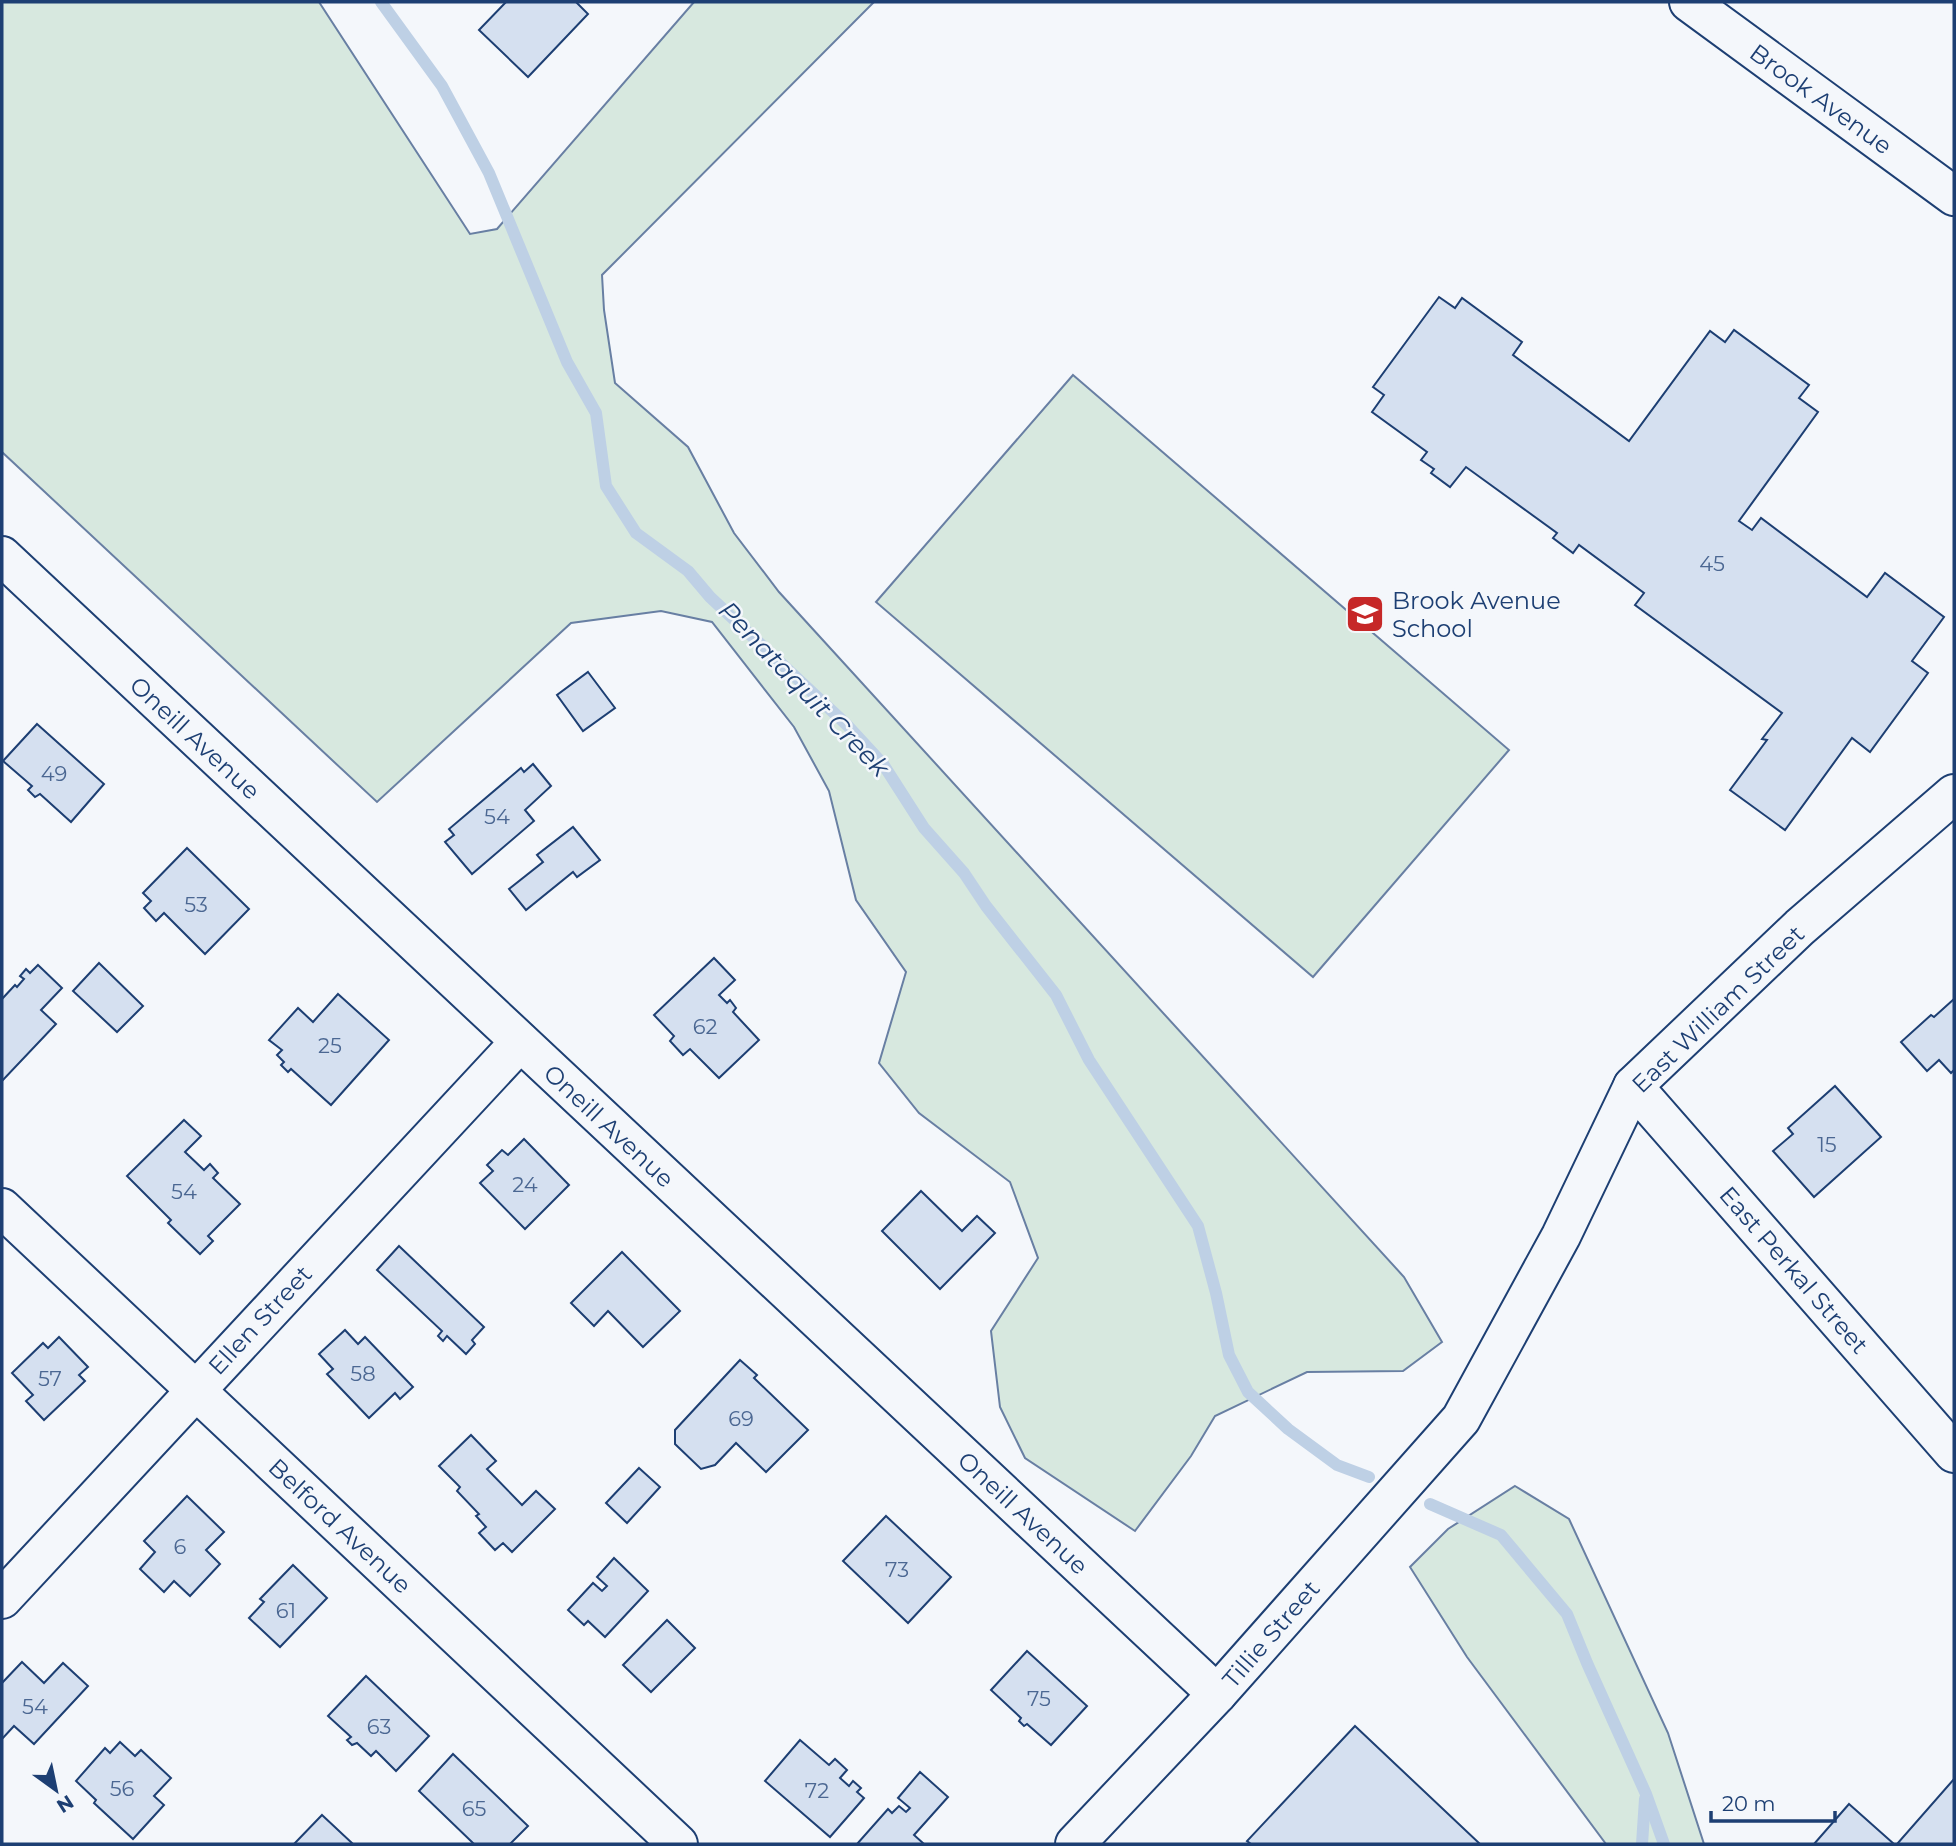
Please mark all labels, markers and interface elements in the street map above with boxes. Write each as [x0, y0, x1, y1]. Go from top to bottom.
street label: Brook Avenue [1744, 38, 1898, 160]
house number: 45 [1699, 551, 1725, 576]
place label: Brook Avenue School [1392, 586, 1561, 643]
school or university icon: Brook Avenue School [1344, 593, 1386, 635]
water label: Penataquit Creek [712, 594, 897, 785]
street label: Oneill Avenue [124, 670, 266, 806]
house number: 49 [41, 761, 67, 786]
house number: 54 [484, 804, 510, 829]
house number: 53 [184, 892, 208, 917]
street label: East William Street [1626, 919, 1810, 1099]
house number: 62 [693, 1014, 717, 1039]
house number: 25 [318, 1033, 342, 1058]
street label: Oneill Avenue [538, 1058, 680, 1194]
house number: 15 [1817, 1132, 1837, 1157]
house number: 24 [512, 1172, 538, 1197]
house number: 54 [171, 1179, 197, 1204]
street label: East Perkal Street [1713, 1180, 1875, 1360]
street label: Ellen Street [202, 1259, 318, 1381]
house number: 58 [350, 1361, 376, 1386]
house number: 57 [38, 1366, 62, 1391]
house number: 69 [728, 1406, 754, 1431]
street label: Oneill Avenue [952, 1445, 1094, 1581]
street label: Belford Avenue [263, 1452, 417, 1600]
house number: 6 [174, 1534, 187, 1559]
house number: 73 [885, 1557, 909, 1582]
street label: Tillie Street [1216, 1574, 1326, 1694]
house number: 61 [276, 1598, 296, 1623]
house number: 75 [1027, 1686, 1051, 1711]
house number: 54 [22, 1694, 48, 1719]
house number: 63 [367, 1714, 391, 1739]
north arrow [21, 1755, 91, 1825]
house number: 56 [110, 1776, 135, 1801]
house number: 72 [805, 1778, 829, 1803]
scale bar [1711, 1780, 1835, 1824]
text: N [52, 1790, 78, 1818]
text: 20 m [1722, 1791, 1776, 1816]
house number: 65 [462, 1796, 486, 1821]

